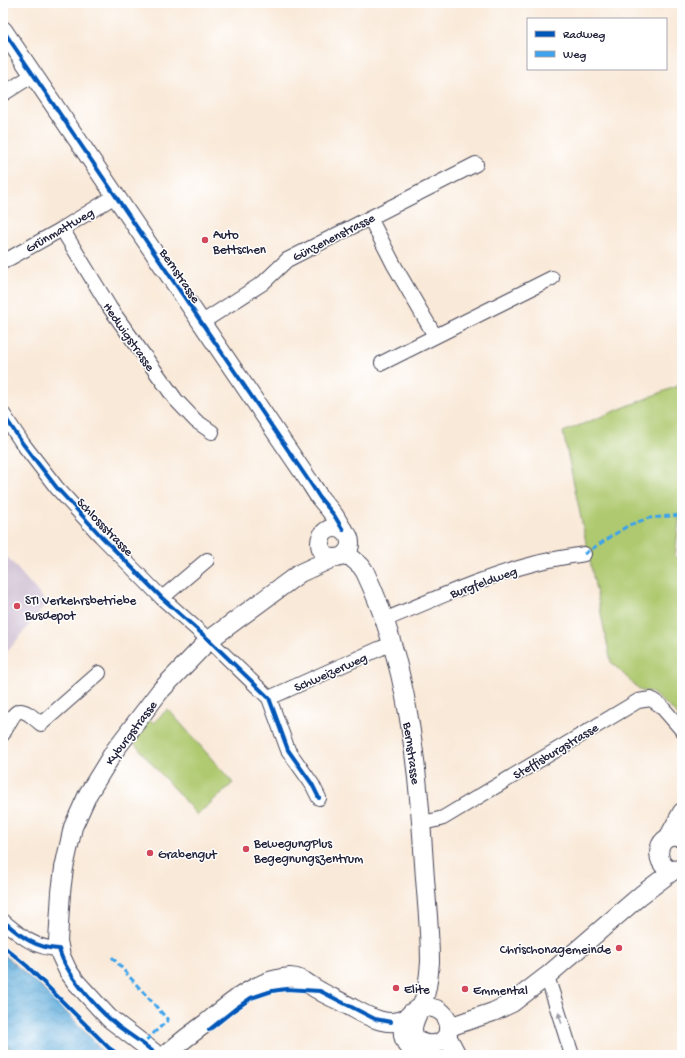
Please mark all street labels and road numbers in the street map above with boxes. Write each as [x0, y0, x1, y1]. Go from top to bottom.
street label: Grünmattweg [23, 206, 97, 257]
street label: Günzenenstrasse [291, 211, 378, 265]
street label: Bernstrasse [155, 246, 203, 307]
street label: Hedwigstrasse [99, 300, 157, 375]
street label: Schlossstrasse [73, 496, 136, 560]
street label: Burgfeldweg [447, 564, 519, 603]
street label: Schweizerweg [292, 651, 370, 696]
street label: Kyburgstrasse [103, 698, 161, 769]
street label: Bernstrasse [399, 720, 422, 786]
street label: Steffisburgstrasse [511, 721, 602, 783]

